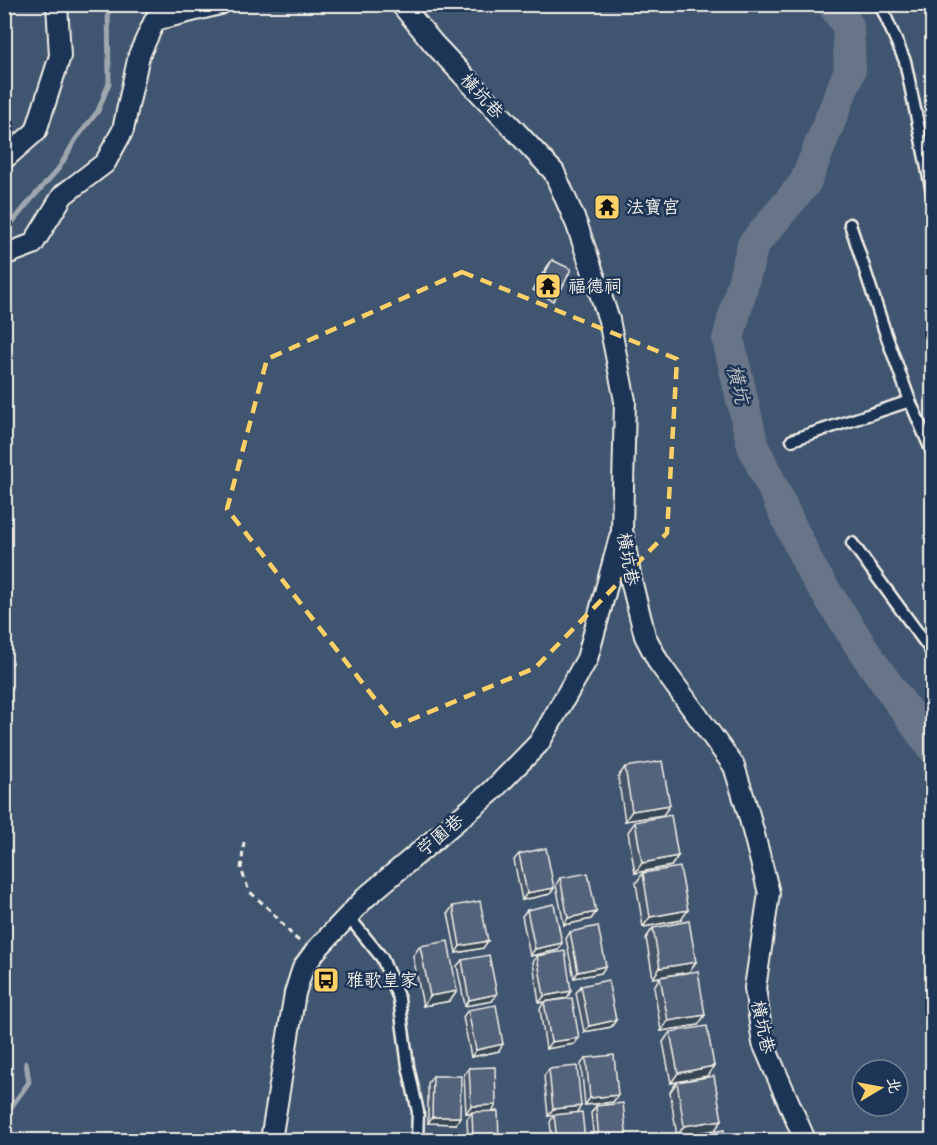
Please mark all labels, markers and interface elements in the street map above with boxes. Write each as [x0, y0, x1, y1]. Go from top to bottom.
street label: 橫坑巷 [452, 65, 512, 127]
place label: 法寶宮 [626, 191, 680, 223]
temple icon: 法寶宮 [592, 192, 622, 222]
place label: 福德祠 [568, 270, 622, 302]
temple icon: 福德祠 [533, 271, 563, 301]
water label: 橫坑 [716, 361, 760, 409]
street label: 橫坑巷 [608, 530, 648, 588]
street label: 苧園巷 [409, 805, 471, 865]
place label: 雅歌皇家 [346, 964, 418, 996]
bus stop icon: 雅歌皇家 [311, 965, 341, 995]
street label: 橫坑巷 [742, 997, 784, 1057]
north arrow [850, 1058, 910, 1118]
text: 北 [879, 1075, 910, 1096]

